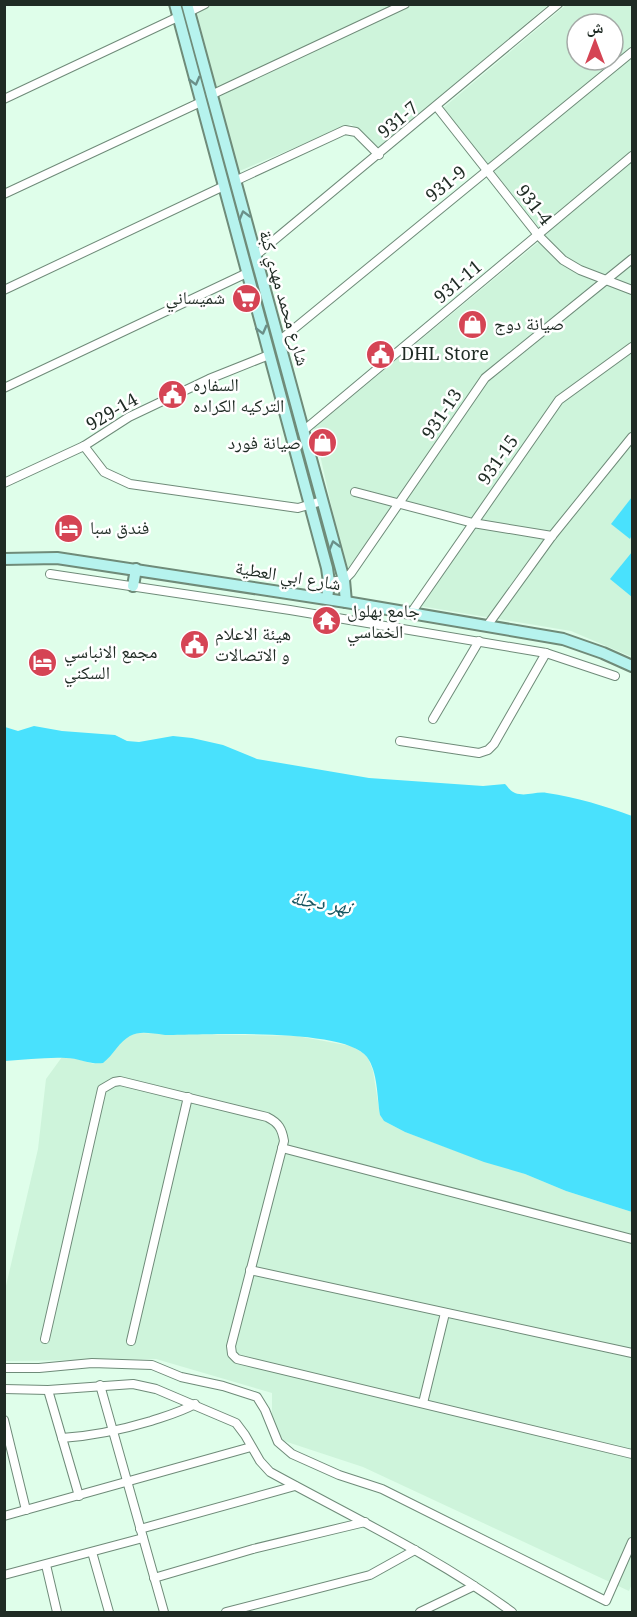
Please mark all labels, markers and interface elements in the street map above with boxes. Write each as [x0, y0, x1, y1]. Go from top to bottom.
north arrow [565, 12, 625, 72]
text: ش [587, 16, 604, 38]
one-way arrow [188, 75, 200, 86]
street label: 931-7 [372, 95, 423, 143]
street label: 931-9 [420, 159, 471, 207]
street label: 931-4 [511, 179, 558, 230]
one-way arrow [239, 210, 251, 221]
street label: شارع محمد مهدي كبة [251, 227, 316, 369]
street label: 931-11 [428, 254, 486, 308]
supermarket icon: شميساني [230, 282, 262, 314]
place label: شميساني [165, 285, 225, 313]
shop icon: صيانة دوج [457, 308, 489, 340]
place label: صيانة دوج [494, 311, 564, 336]
one-way arrow [255, 325, 267, 335]
public building icon: DHL Store [364, 338, 396, 370]
place label: DHL Store [401, 341, 489, 365]
place label: السفاره التركيه الكراده [193, 372, 284, 417]
public building icon: السفاره التركيه الكراده [156, 379, 188, 411]
street label: 931-13 [416, 384, 467, 443]
street label: 929-14 [81, 387, 142, 435]
shop icon: صيانة فورد [306, 427, 338, 459]
place label: صيانة فورد [228, 430, 301, 454]
street label: 931-15 [471, 430, 523, 489]
hotel icon: فندق سبا [53, 512, 85, 544]
place label: فندق سبا [90, 515, 149, 539]
one-way arrow [329, 540, 341, 551]
street label: شارع ابي العطية [233, 555, 343, 599]
place label: جامع بهلول الخماسي [347, 598, 420, 647]
temple icon: جامع بهلول الخماسي [310, 605, 342, 637]
place label: هيئة الاعلام و الاتصالات [215, 621, 291, 666]
public building icon: هيئة الاعلام و الاتصالات [178, 628, 210, 660]
place label: مجمع الانباسي السكني [64, 639, 157, 688]
hotel icon: مجمع الانباسي السكني [27, 646, 59, 678]
water label: نهر دجلة [289, 883, 356, 921]

